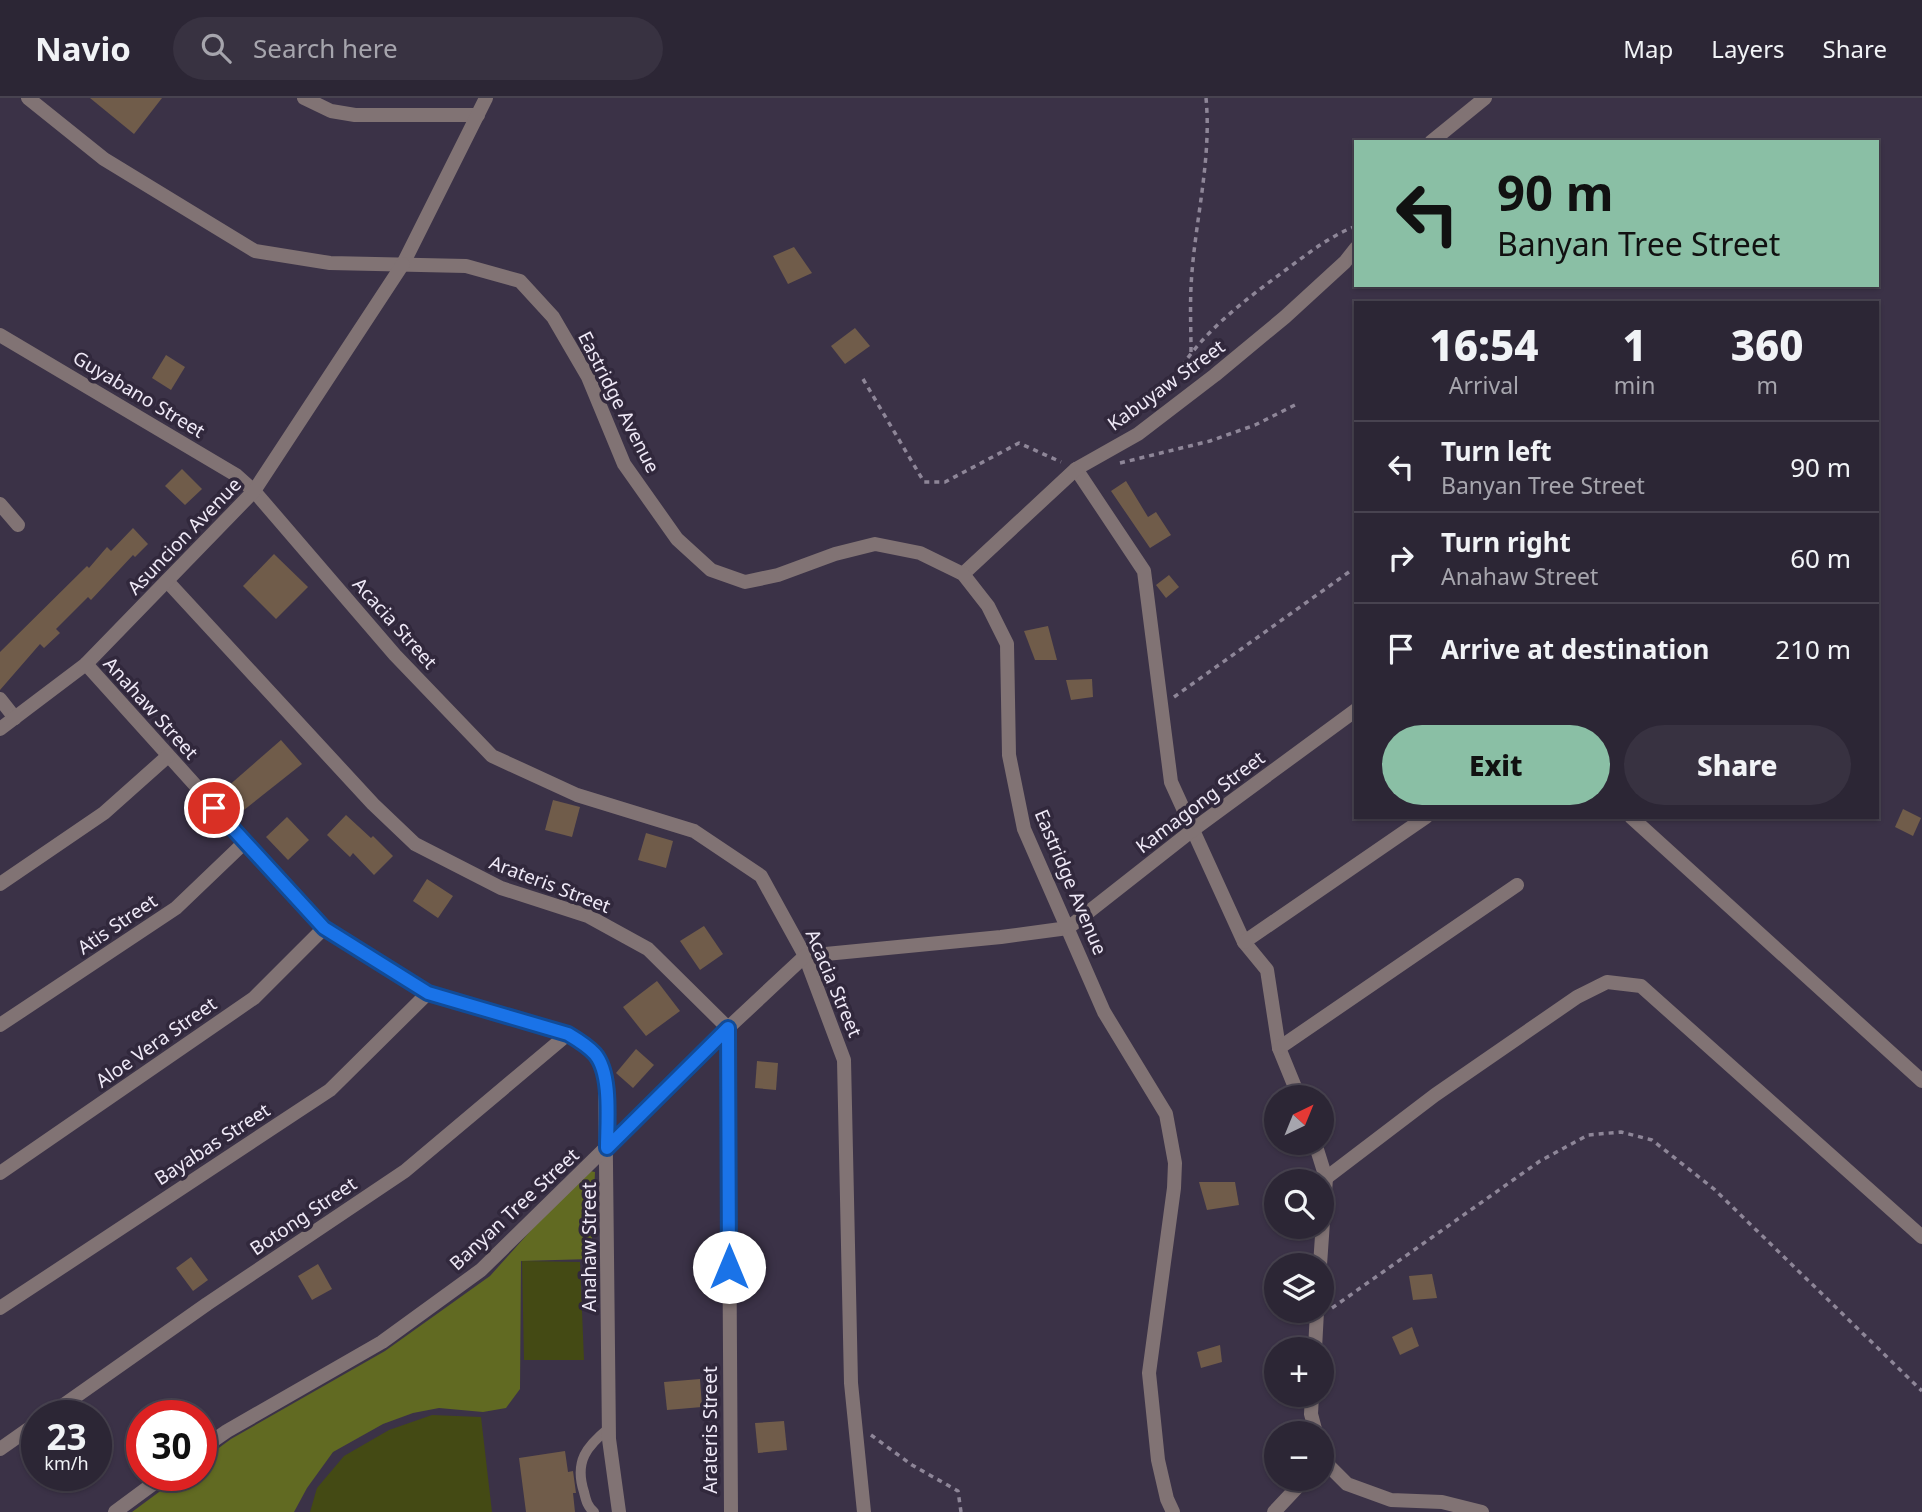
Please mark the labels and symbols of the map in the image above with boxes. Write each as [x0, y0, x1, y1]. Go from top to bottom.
street label: Eastridge Avenue [572, 327, 666, 477]
street label: Kabuyaw Street [1102, 334, 1230, 436]
street label: Guyabano Street [68, 344, 210, 444]
street label: Asuncion Avenue [121, 472, 247, 600]
street label: Acacia Street [347, 572, 443, 674]
street label: Anahaw Street [98, 651, 204, 765]
street label: Kamagong Street [1130, 745, 1270, 859]
pin [184, 778, 244, 838]
street label: Eastridge Avenue [1029, 805, 1113, 959]
street label: Arateris Street [486, 849, 614, 919]
street label: Atis Street [72, 888, 162, 960]
street label: Acacia Street [800, 925, 868, 1041]
street label: Aloe Vera Street [90, 991, 222, 1093]
north arrow [1264, 1085, 1334, 1155]
street label: Bayabas Street [149, 1097, 275, 1191]
street label: Banyan Tree Street [444, 1142, 585, 1276]
street label: Botong Street [244, 1171, 362, 1261]
street label: Anahaw Street [576, 1182, 602, 1312]
position arrow [692, 1230, 766, 1304]
street label: Arateris Street [697, 1366, 723, 1494]
speed limit sign: 30 [126, 1400, 217, 1491]

